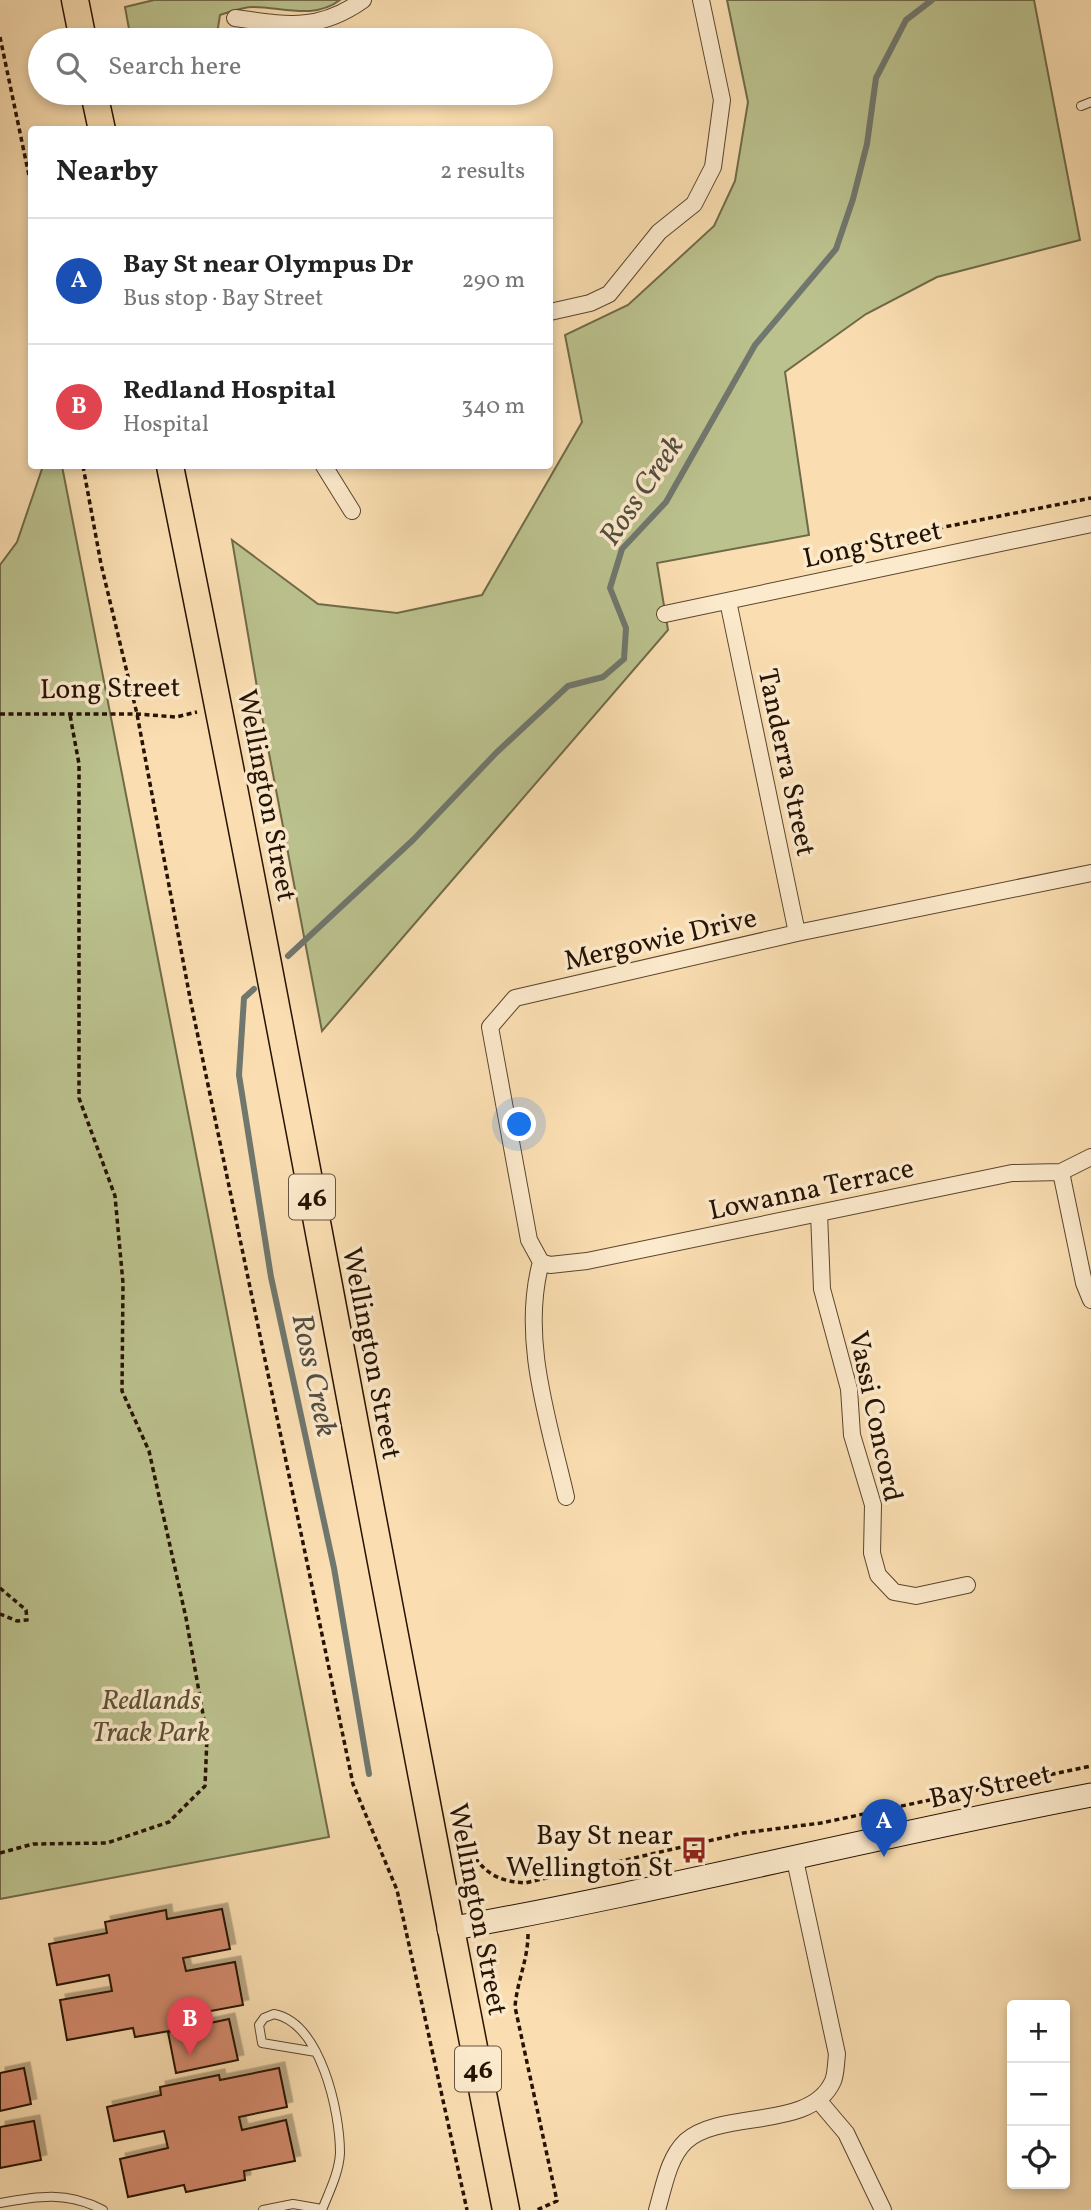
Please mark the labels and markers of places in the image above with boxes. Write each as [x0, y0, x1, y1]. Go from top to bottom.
pin: A [861, 1799, 907, 1857]
place label: Bay St near Wellington St [506, 1817, 673, 1888]
bus stop icon: Bay St near Wellington St [679, 1835, 709, 1865]
pin: B [167, 1997, 213, 2055]

